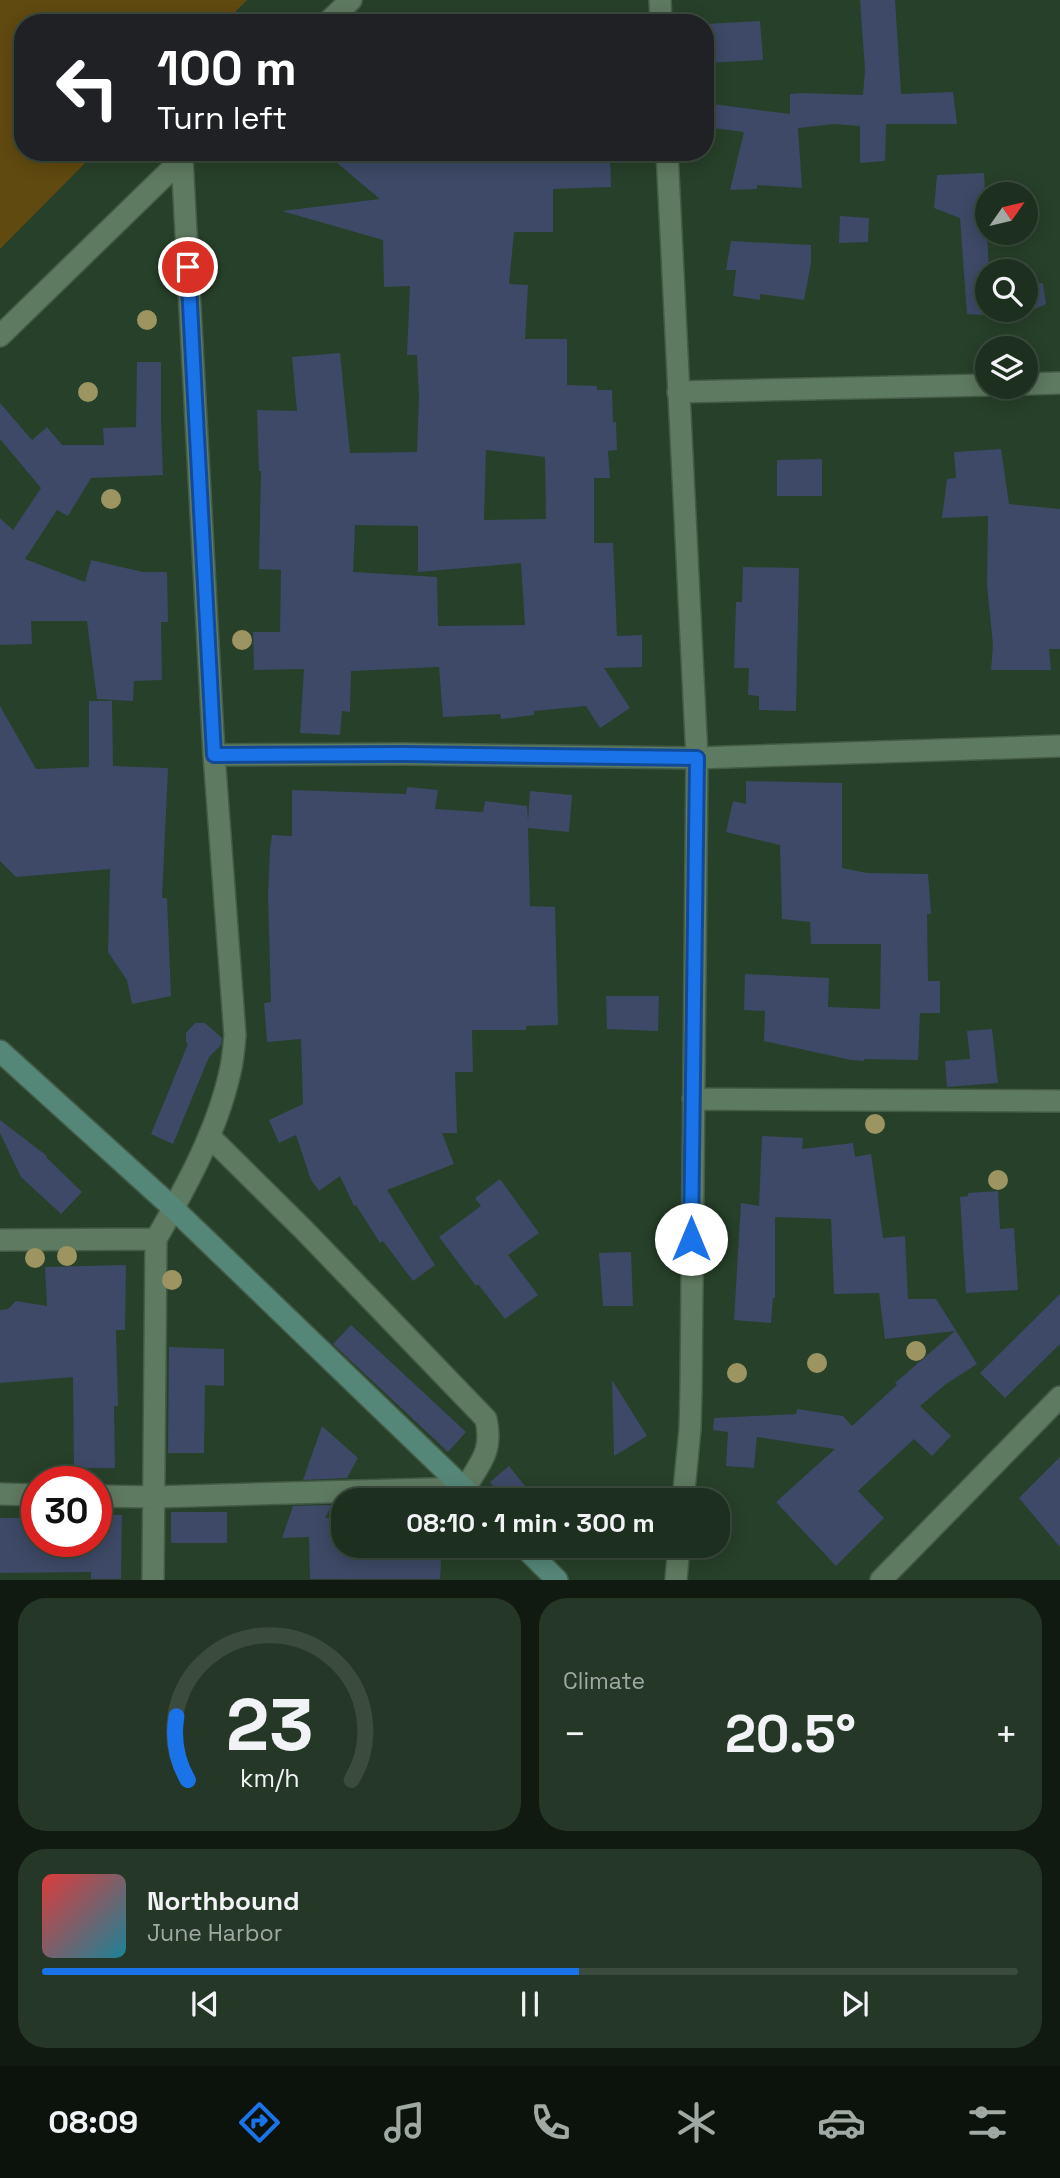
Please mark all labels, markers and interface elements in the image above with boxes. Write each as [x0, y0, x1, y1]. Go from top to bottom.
text: 100 m [157, 37, 297, 99]
icon: left [42, 42, 133, 133]
text: Turn left [157, 98, 287, 138]
north arrow [975, 182, 1038, 245]
map controls [975, 182, 1038, 399]
pin [158, 237, 218, 297]
icon: arrive [169, 248, 207, 286]
button: search [975, 259, 1038, 322]
button: layers [975, 336, 1038, 399]
position arrow [654, 1202, 728, 1276]
speed limit sign: 30 [21, 1466, 112, 1557]
text: 08:10 · 1 min · 300 m [406, 1506, 655, 1540]
text: Climate [563, 1666, 645, 1696]
text: 23 [226, 1679, 313, 1772]
text: 20.5° [725, 1701, 856, 1767]
text: − [563, 1710, 587, 1758]
text: + [994, 1710, 1018, 1758]
text: km/h [240, 1762, 299, 1794]
text: Northbound [147, 1884, 300, 1918]
text: June Harbor [147, 1918, 282, 1948]
icon: previous [186, 1985, 224, 2023]
icon: pause [511, 1985, 549, 2023]
icon: next [836, 1985, 874, 2023]
icon: directions [235, 2098, 284, 2147]
icon: music [380, 2098, 429, 2147]
icon: phone [526, 2098, 575, 2147]
icon: climate [672, 2098, 721, 2147]
icon: car [817, 2098, 866, 2147]
icon: filters [963, 2098, 1012, 2147]
text: 08:09 [48, 2102, 138, 2142]

